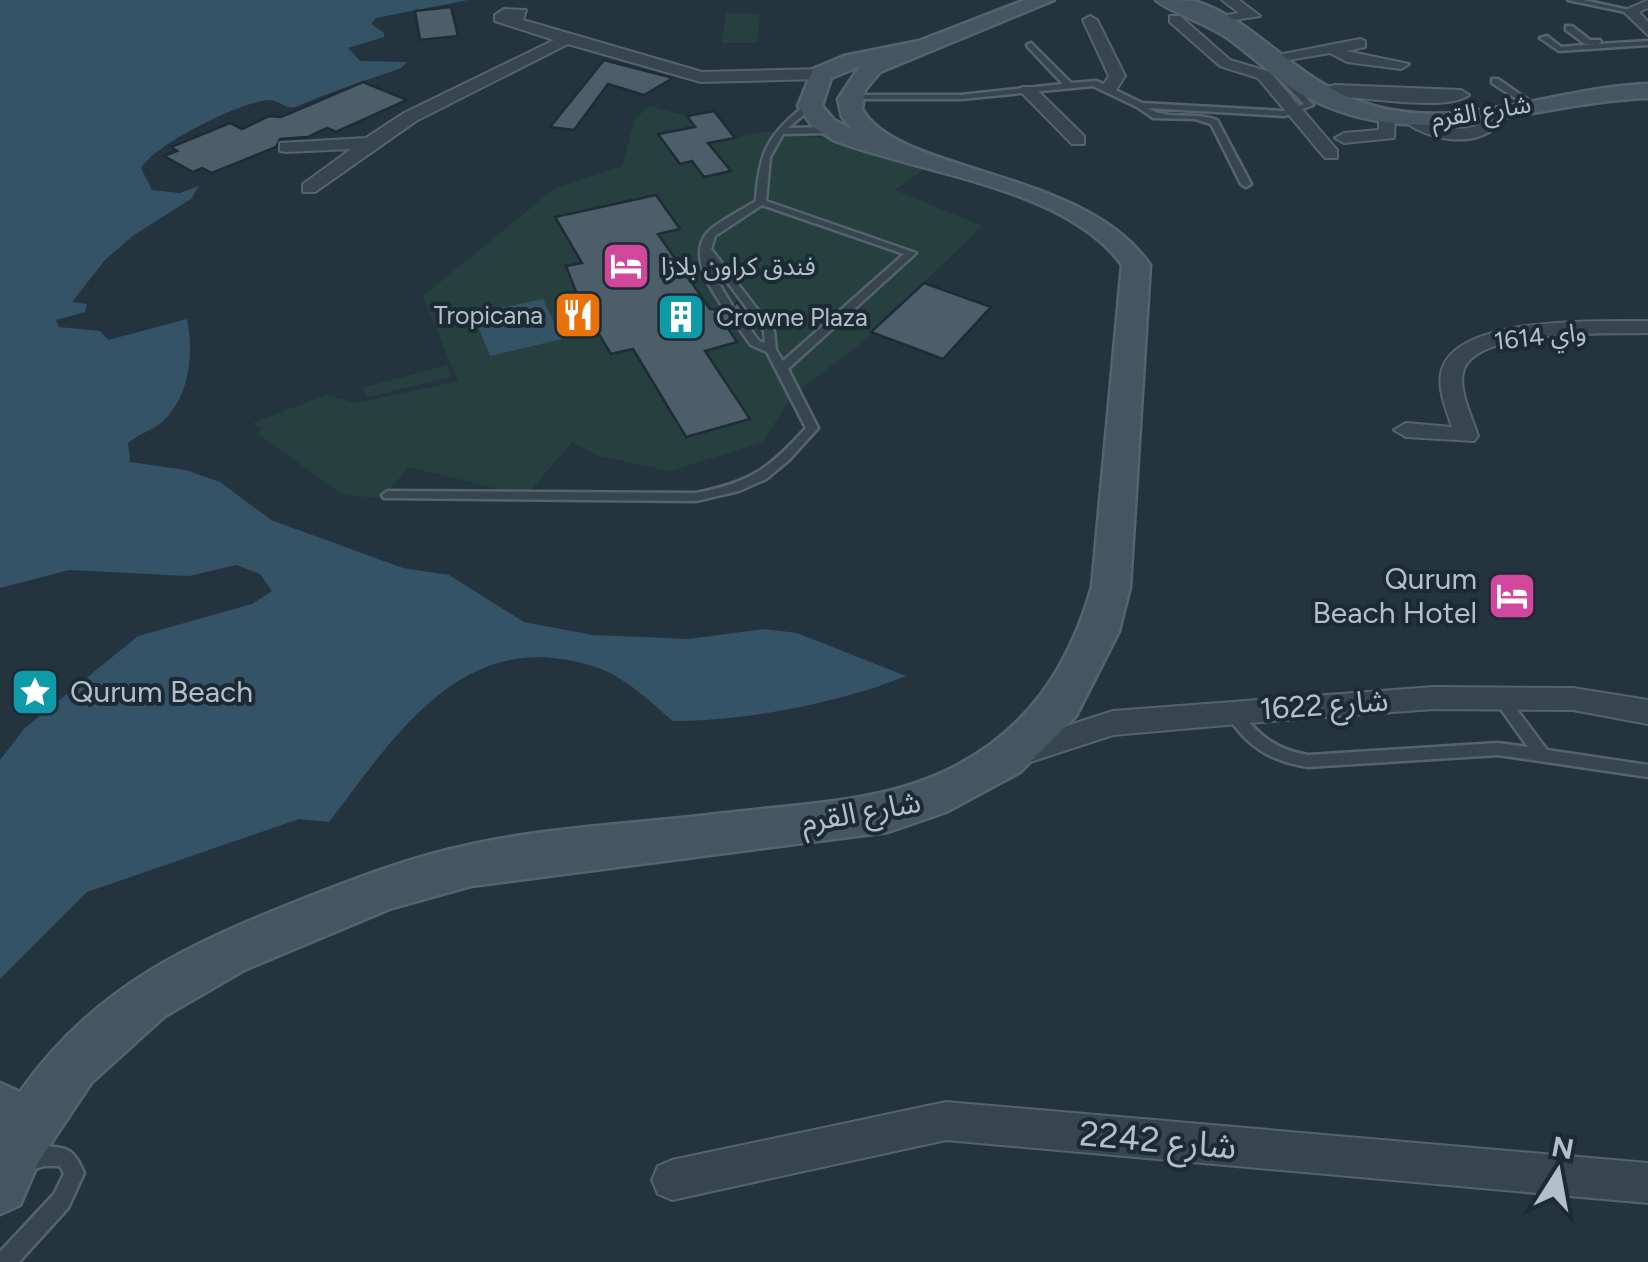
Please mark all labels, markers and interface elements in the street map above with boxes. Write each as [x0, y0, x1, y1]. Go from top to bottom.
street label: شارع القرم [1429, 88, 1534, 139]
hotel icon: فندق كراون بلازا [600, 240, 652, 292]
place label: فندق كراون بلازا [661, 251, 816, 281]
restaurant icon: Tropicana [552, 289, 604, 341]
building icon: Crowne Plaza [655, 291, 707, 343]
place label: Tropicana [434, 300, 543, 330]
place label: Crowne Plaza [716, 302, 868, 332]
street label: واي 1614 [1492, 316, 1588, 361]
place label: Qurum Beach Hotel [1312, 560, 1477, 631]
hotel icon: Qurum Beach Hotel [1486, 570, 1538, 622]
place icon: Qurum Beach [9, 666, 61, 718]
place label: Qurum Beach [70, 673, 253, 710]
street label: 1622 شارع [1258, 682, 1390, 731]
street label: شارع القرم [798, 783, 924, 844]
street label: 2242 شارع [1077, 1112, 1238, 1173]
north arrow [1508, 1122, 1608, 1222]
text: N [1549, 1129, 1577, 1166]

